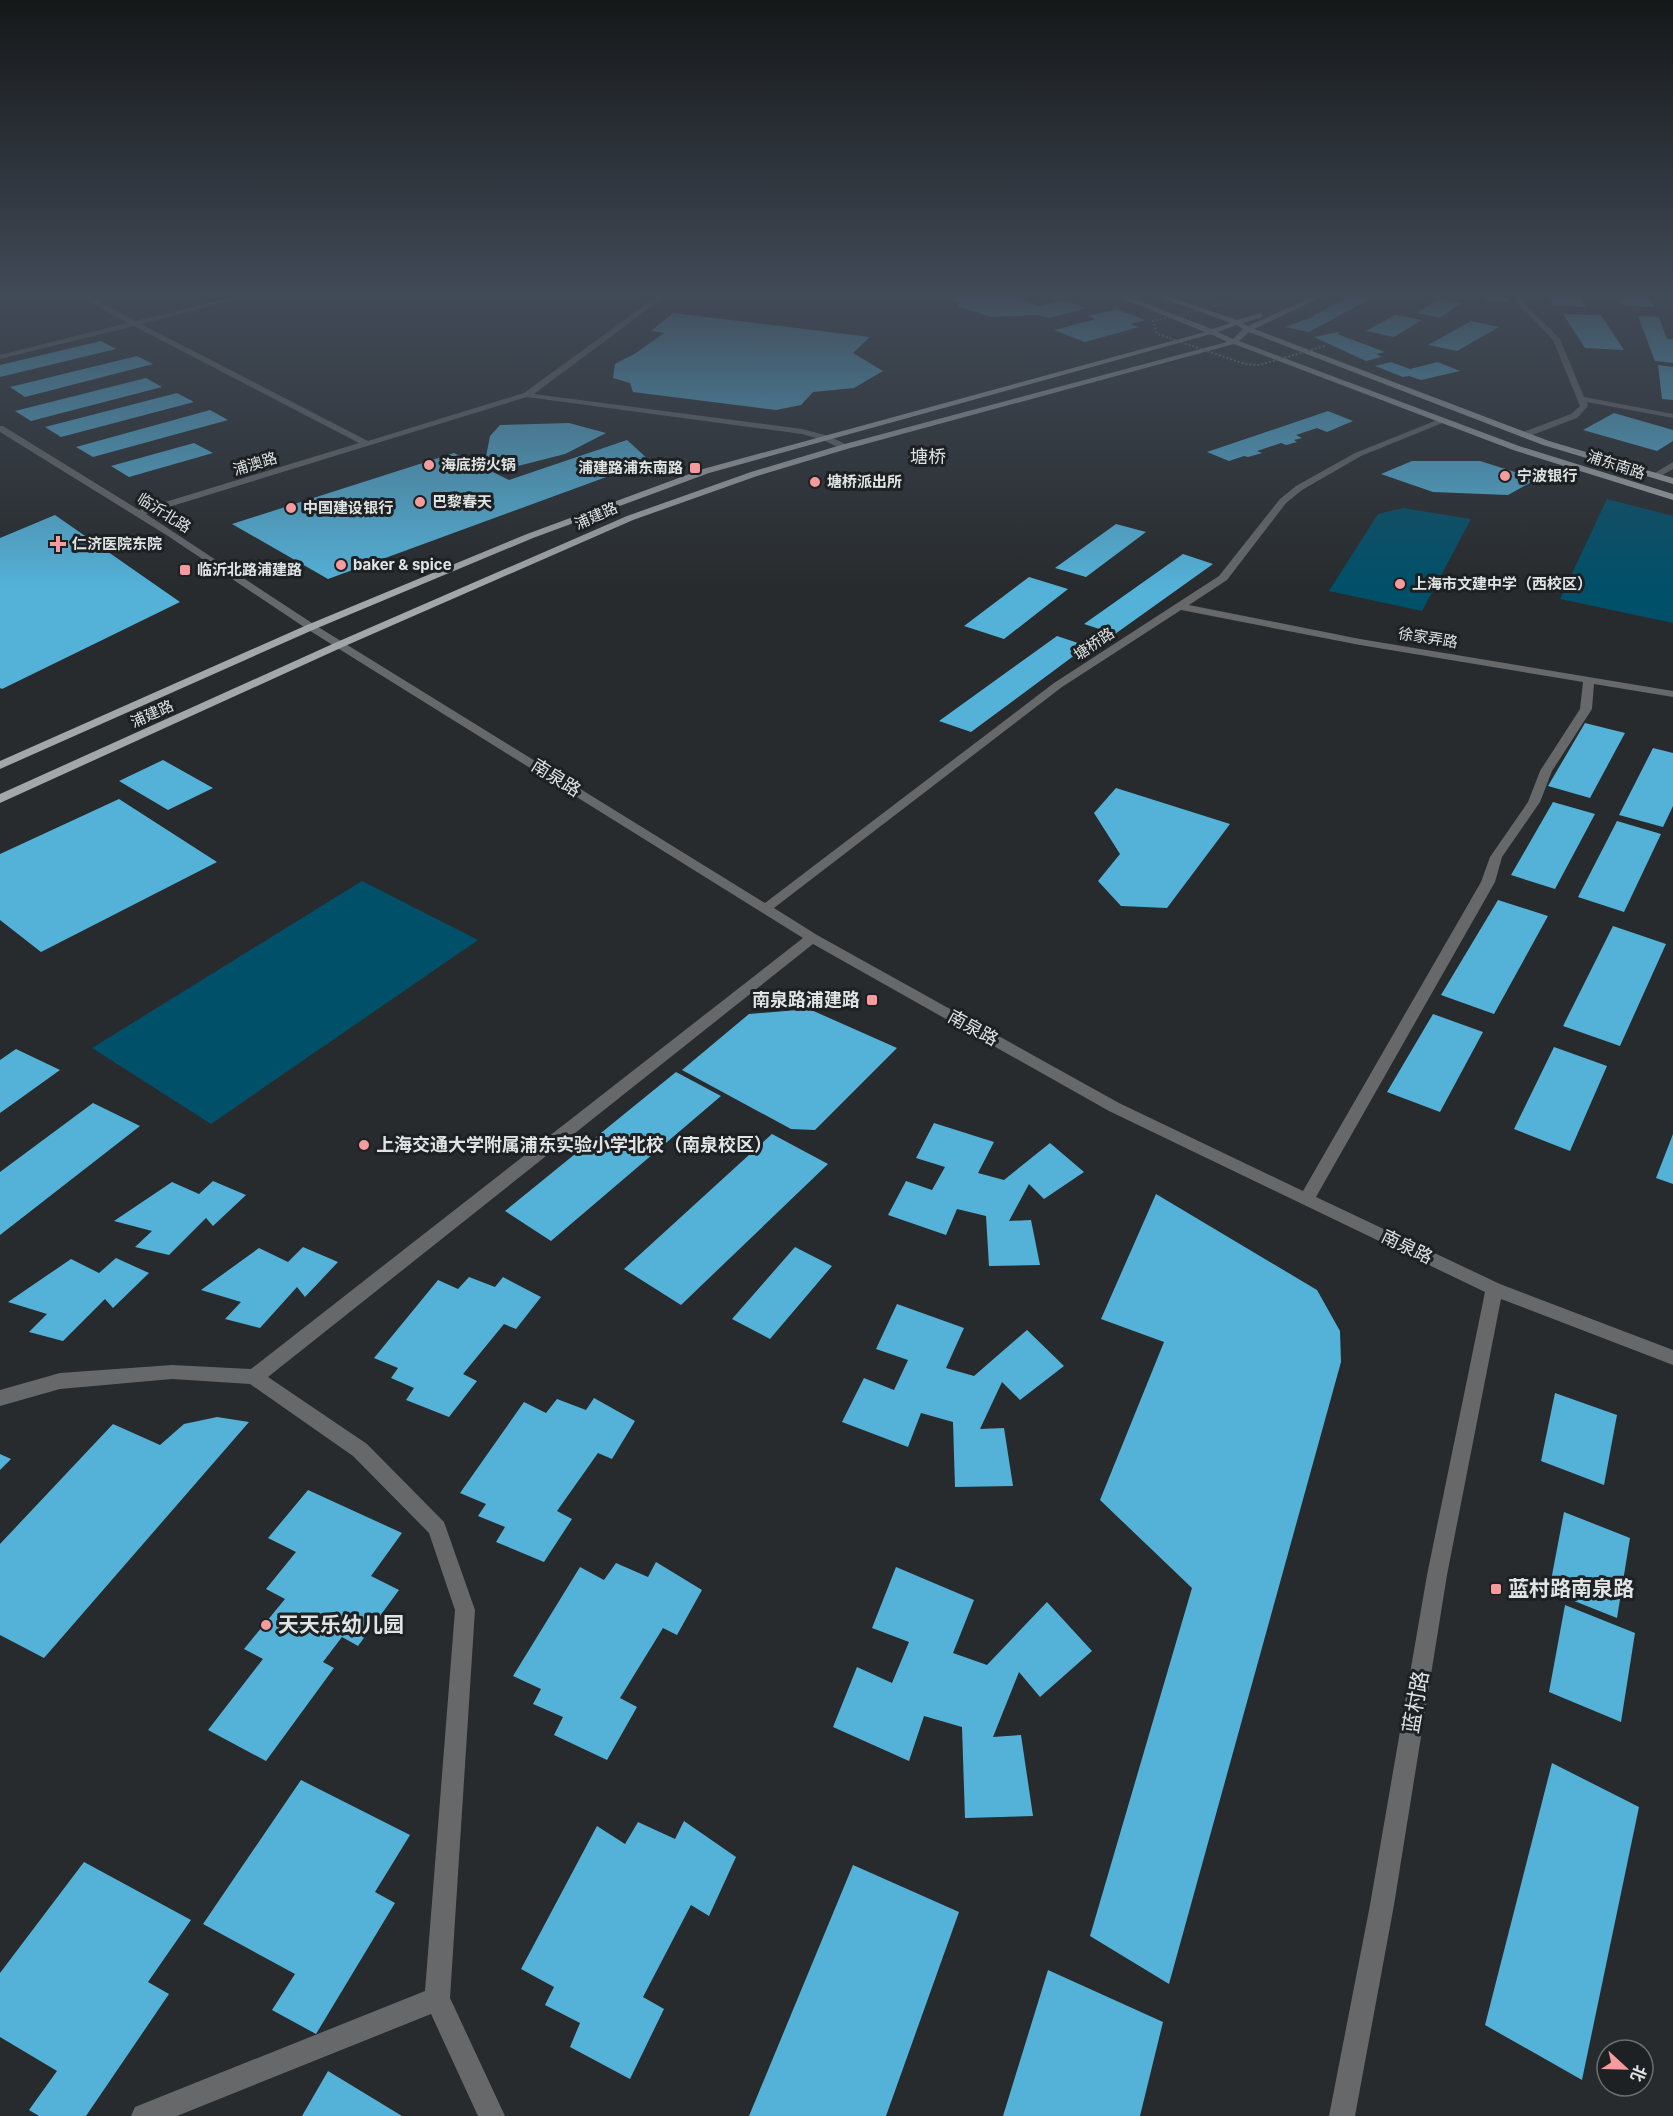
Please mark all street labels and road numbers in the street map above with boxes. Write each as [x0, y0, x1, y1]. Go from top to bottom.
street label: 浦东南路 [1585, 446, 1648, 483]
street label: 浦澳路 [231, 448, 279, 479]
street label: 临沂北路 [134, 489, 195, 537]
street label: 浦建路 [571, 498, 620, 533]
street label: 塘桥路 [1070, 623, 1118, 664]
street label: 徐家弄路 [1397, 623, 1459, 652]
street label: 浦建路 [127, 696, 176, 731]
street label: 南泉路 [528, 754, 585, 801]
street label: 南泉路 [945, 1005, 1002, 1050]
street label: 南泉路 [1378, 1225, 1436, 1268]
street label: 蓝村路 [1398, 1669, 1433, 1735]

